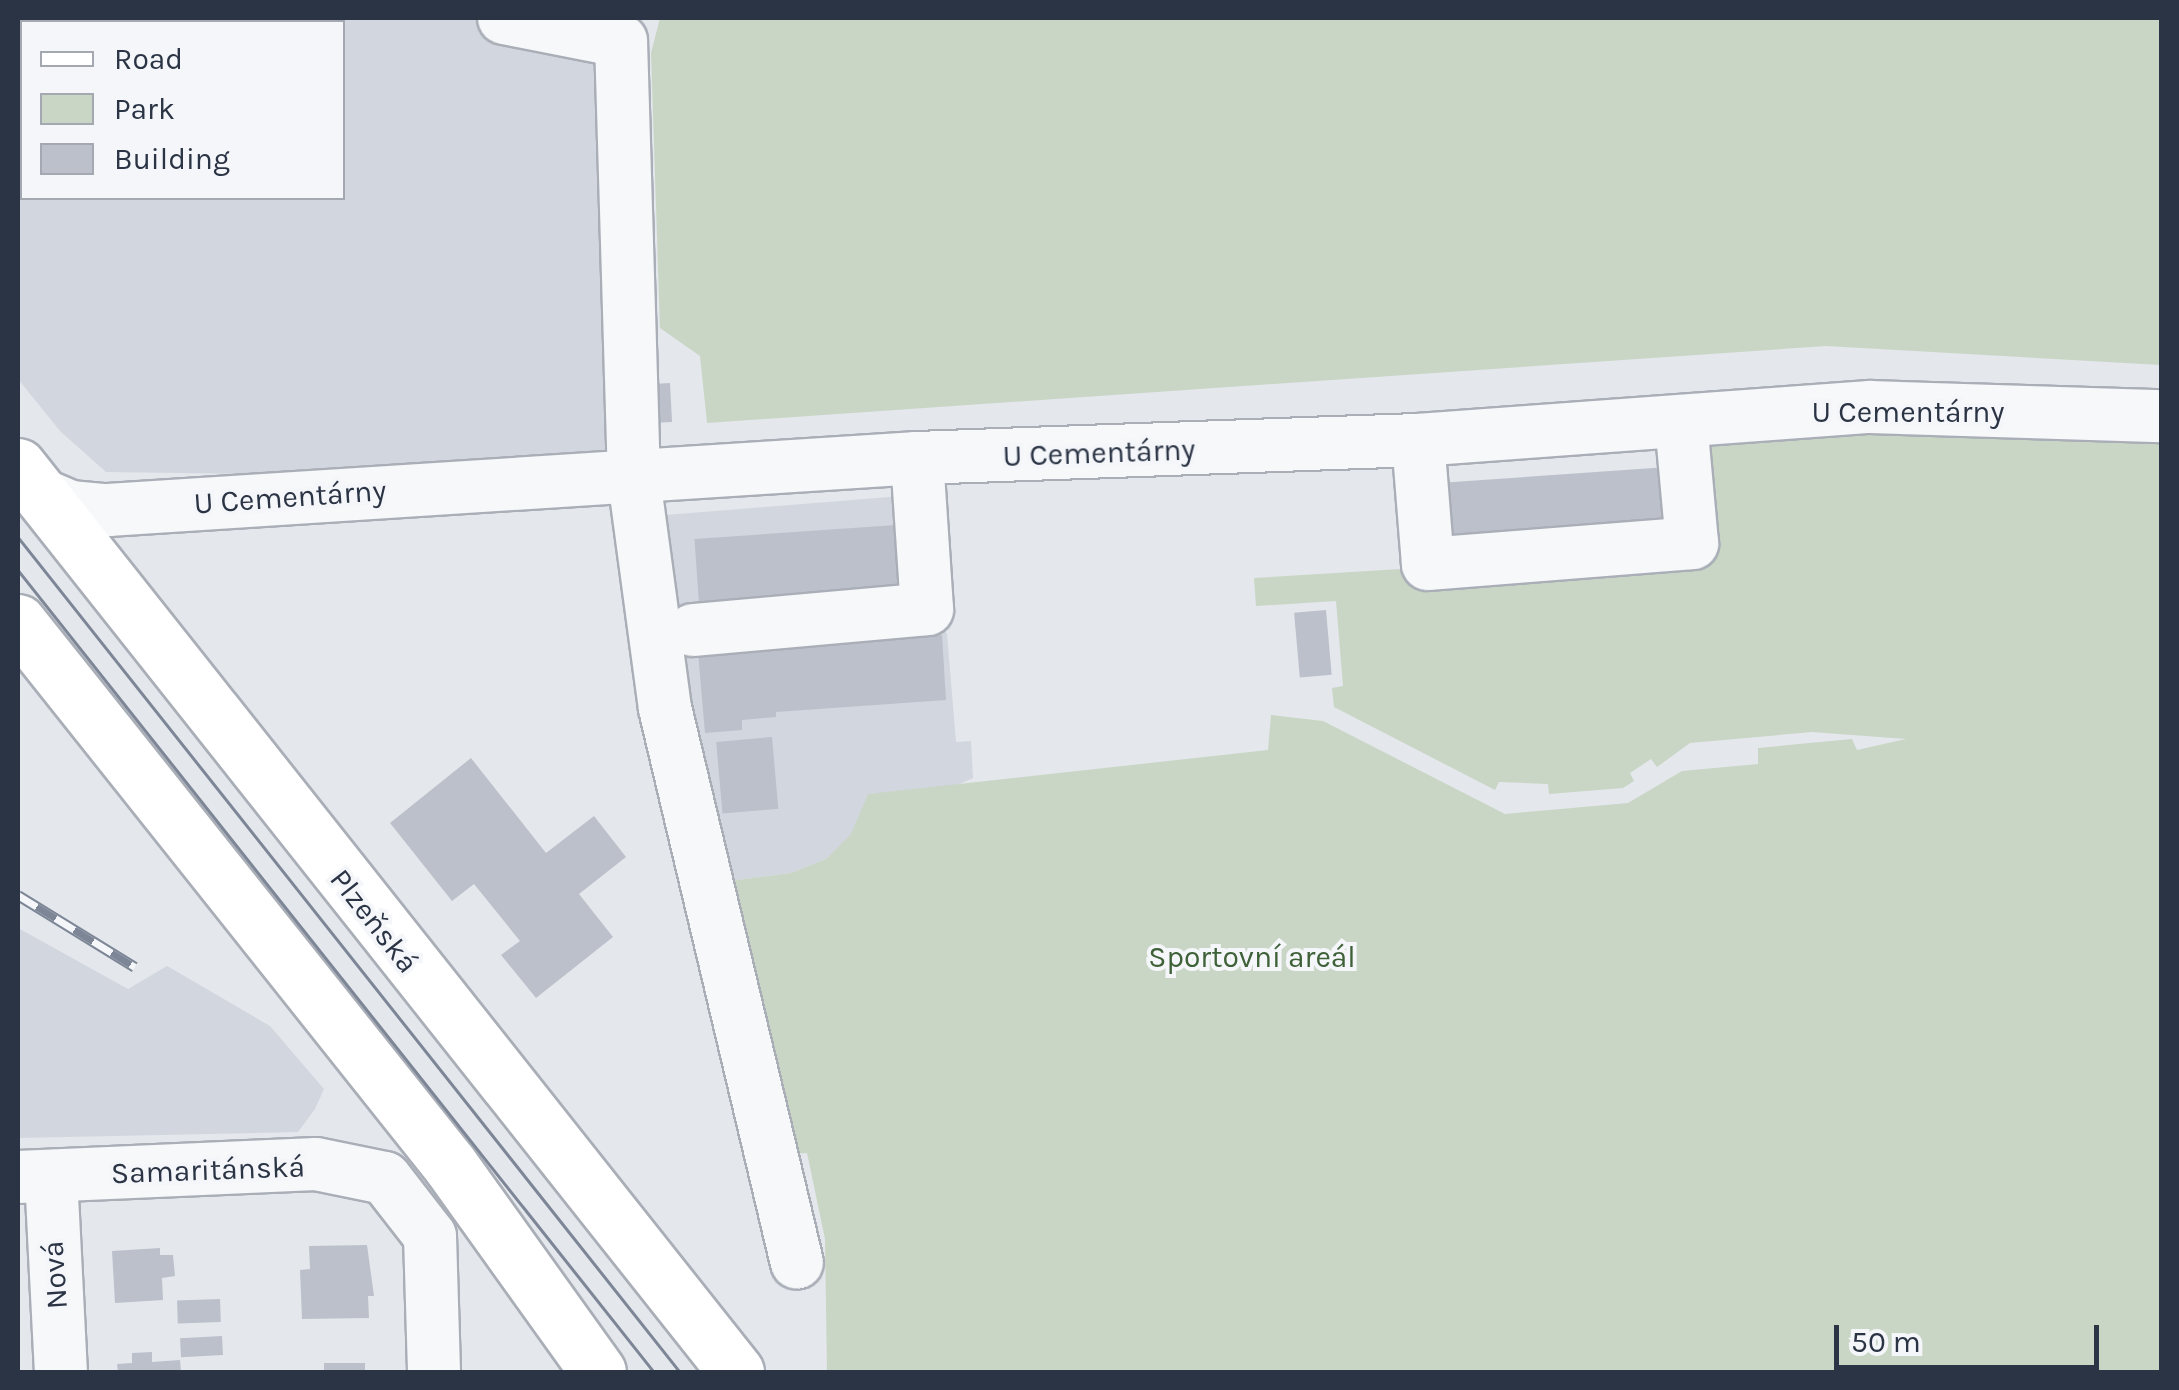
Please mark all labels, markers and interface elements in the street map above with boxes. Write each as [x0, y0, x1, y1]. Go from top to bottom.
legend [20, 20, 345, 200]
text: Road [114, 41, 183, 77]
text: Park [114, 91, 175, 127]
text: Building [114, 141, 230, 177]
street label: U Cementárny [1812, 394, 2004, 430]
street label: U Cementárny [1002, 432, 1196, 474]
street label: U Cementárny [193, 472, 387, 522]
street label: Plzeňská [322, 862, 426, 980]
park label: Sportovní areál [1148, 939, 1356, 975]
street label: Samaritánská [110, 1149, 306, 1191]
street label: Nová [35, 1240, 75, 1310]
scale bar [1839, 1305, 2104, 1367]
text: 50 m [1851, 1324, 1921, 1360]

